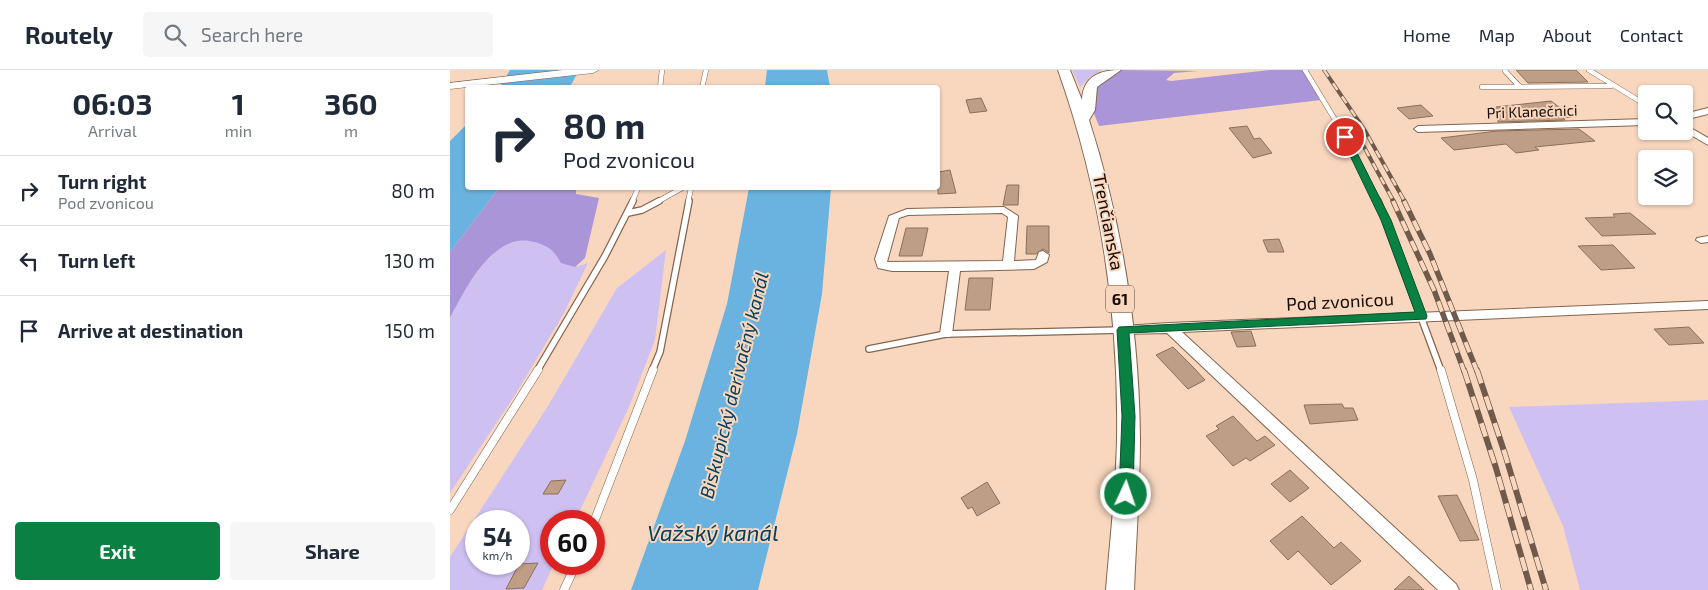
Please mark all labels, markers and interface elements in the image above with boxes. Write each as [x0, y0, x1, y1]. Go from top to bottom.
search box [143, 12, 493, 57]
text: Routely [25, 20, 113, 49]
icon: search [161, 21, 189, 49]
text: Search here [201, 23, 303, 46]
text: Home [1403, 24, 1451, 46]
text: Map [1479, 24, 1515, 46]
text: About [1543, 24, 1592, 46]
text: Contact [1620, 24, 1683, 46]
text: 06:03 [72, 85, 152, 121]
text: 1 [232, 85, 245, 121]
text: 360 [324, 85, 378, 121]
map controls [1638, 85, 1693, 205]
button: search [1638, 85, 1693, 140]
street label: Pri Klanečnici [1486, 100, 1578, 122]
text: 80 m [563, 104, 645, 146]
icon: right [480, 105, 545, 170]
pin [1324, 116, 1366, 158]
text: Arrival [88, 121, 137, 140]
text: min [225, 121, 252, 140]
text: m [344, 121, 358, 140]
icon: arrive [1331, 123, 1359, 151]
text: Pod zvonicou [563, 146, 695, 172]
button: layers [1638, 150, 1693, 205]
text: Turn right [58, 170, 146, 193]
street label: Trenčianska [1089, 172, 1129, 272]
icon: right [15, 177, 43, 205]
text: 80 m [391, 179, 435, 202]
text: Pod zvonicou [58, 193, 154, 212]
icon: left [15, 247, 43, 275]
text: Turn left [58, 249, 135, 272]
text: 130 m [385, 249, 435, 272]
water label: Biskupický derivačný kanál [694, 269, 774, 501]
road number: 61 [1106, 285, 1134, 312]
street label: Pod zvonicou [1285, 287, 1394, 315]
icon: arrive [15, 317, 43, 345]
text: Arrive at destination [58, 319, 243, 342]
text: 150 m [385, 319, 435, 342]
position arrow [1099, 467, 1151, 519]
speed limit sign: 60 [540, 510, 605, 575]
water label: Važský kanál [647, 519, 779, 546]
text: 54 [483, 521, 512, 551]
button: Exit [15, 522, 220, 580]
button: Share [230, 522, 435, 580]
text: km/h [483, 548, 512, 562]

